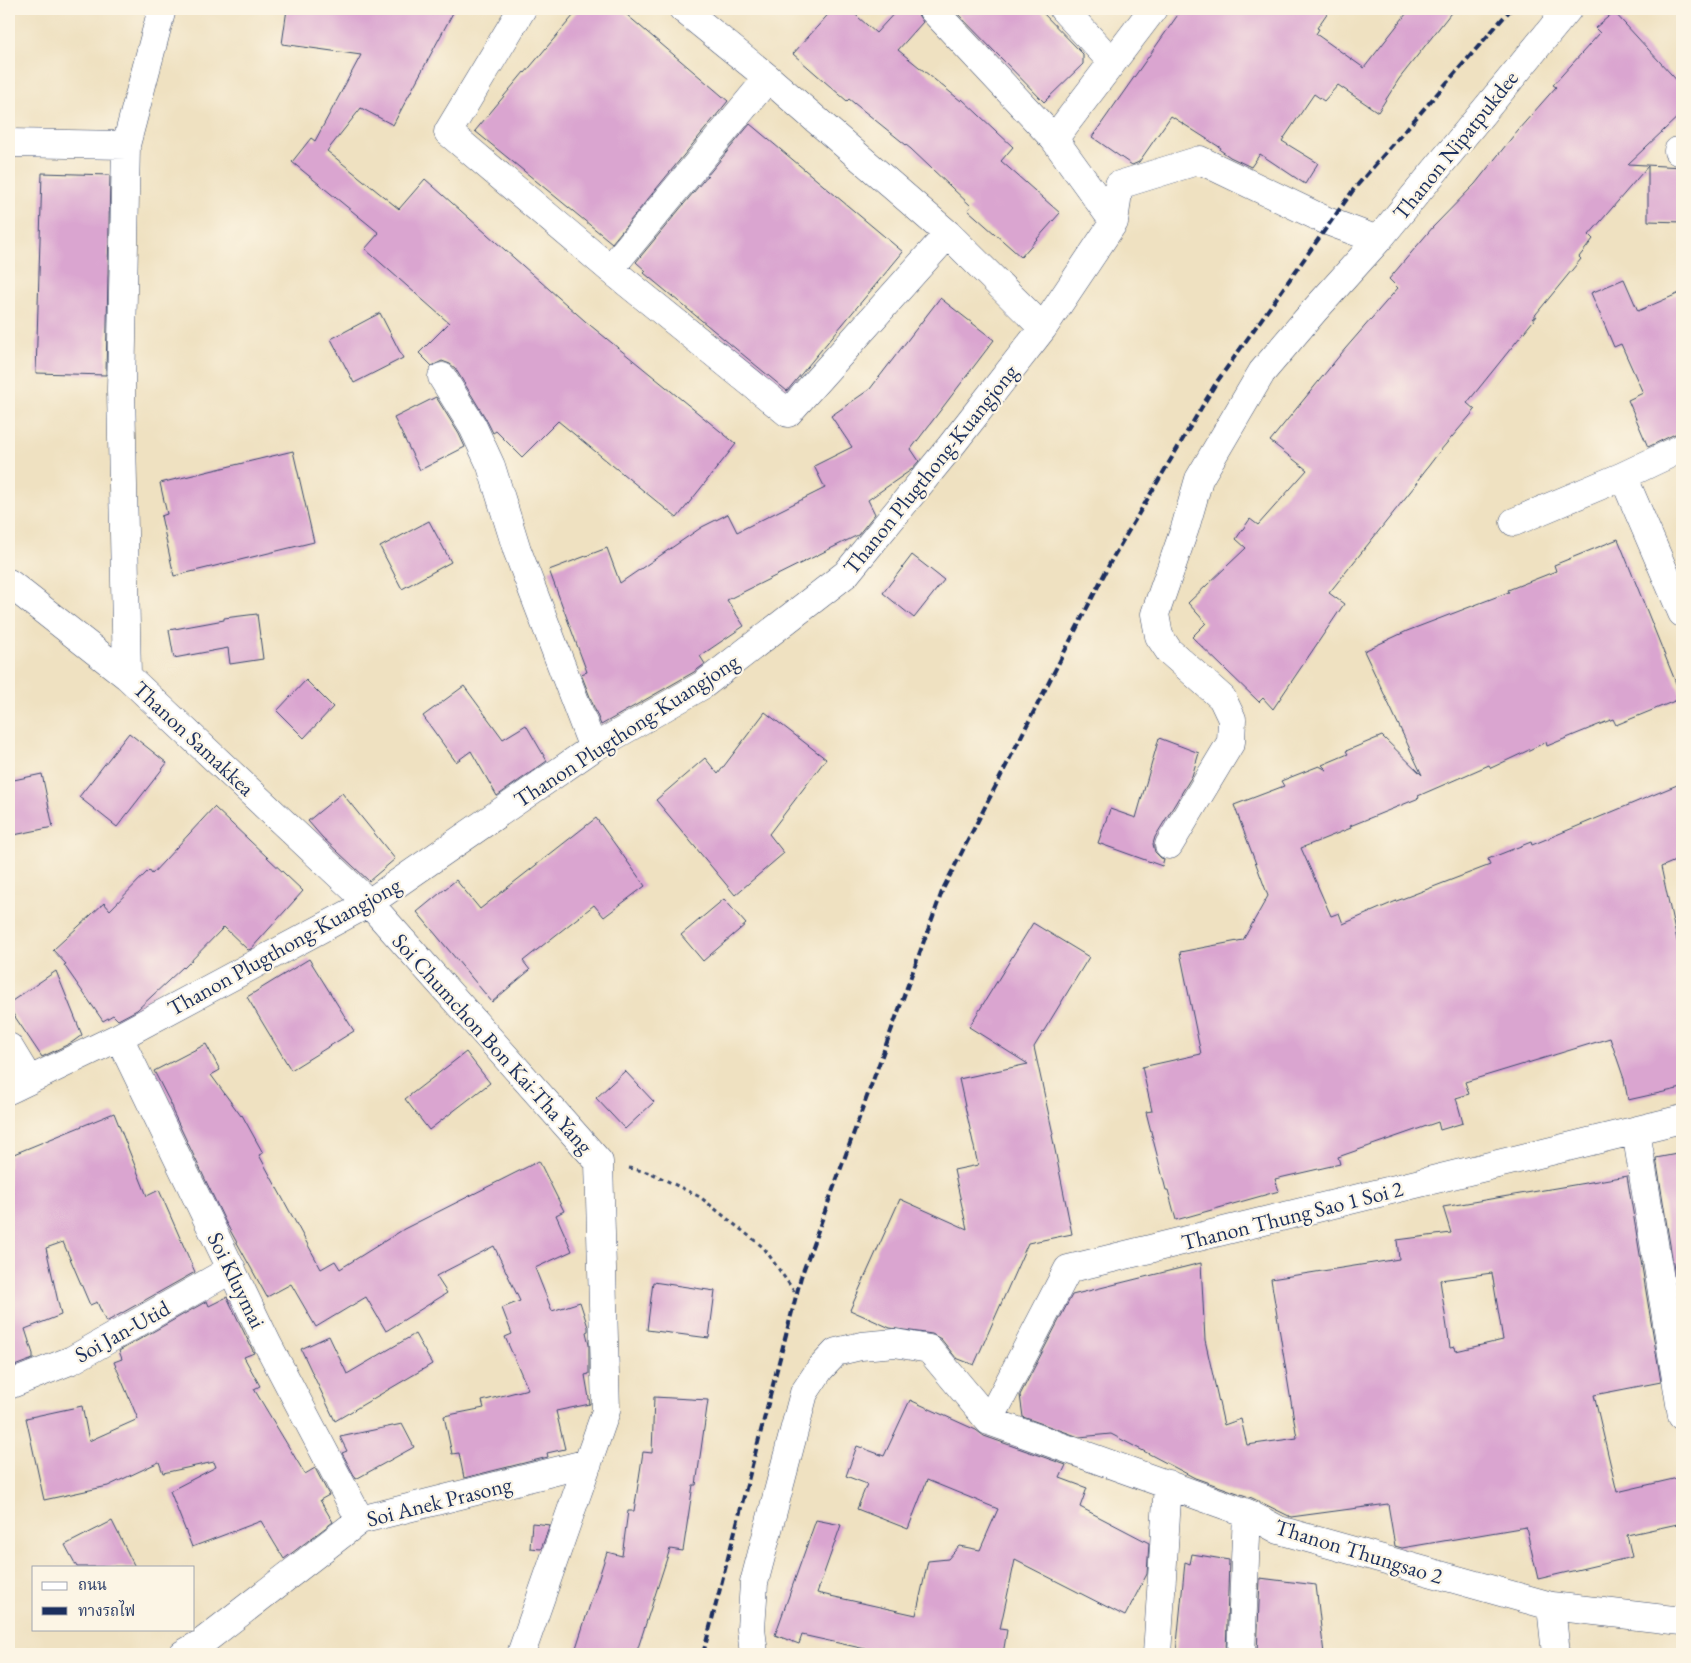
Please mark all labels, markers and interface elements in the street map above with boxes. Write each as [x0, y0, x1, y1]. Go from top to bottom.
street label: Thanon Nipatpukdee [1386, 64, 1525, 226]
street label: Thanon Plugthong-Kuangjong [837, 358, 1025, 580]
street label: Thanon Plugthong-Kuangjong [508, 647, 745, 814]
street label: Thanon Samakkea [127, 674, 261, 802]
street label: Thanon Plugthong-Kuangjong [162, 870, 406, 1023]
street label: Soi Chumchon Bon Kai-Tha Yang [386, 927, 600, 1160]
street label: Thanon Thung Sao 1 Soi 2 [1178, 1174, 1406, 1257]
street label: Soi Kluymai [201, 1227, 272, 1333]
street label: Soi Jan-Utid [70, 1293, 176, 1369]
street label: Soi Anek Prasong [364, 1469, 515, 1534]
street label: Thanon Thungsao 2 [1271, 1512, 1447, 1591]
legend [32, 1566, 195, 1630]
text: ถนน [78, 1575, 107, 1594]
text: ทางรถไฟ [78, 1600, 135, 1620]

